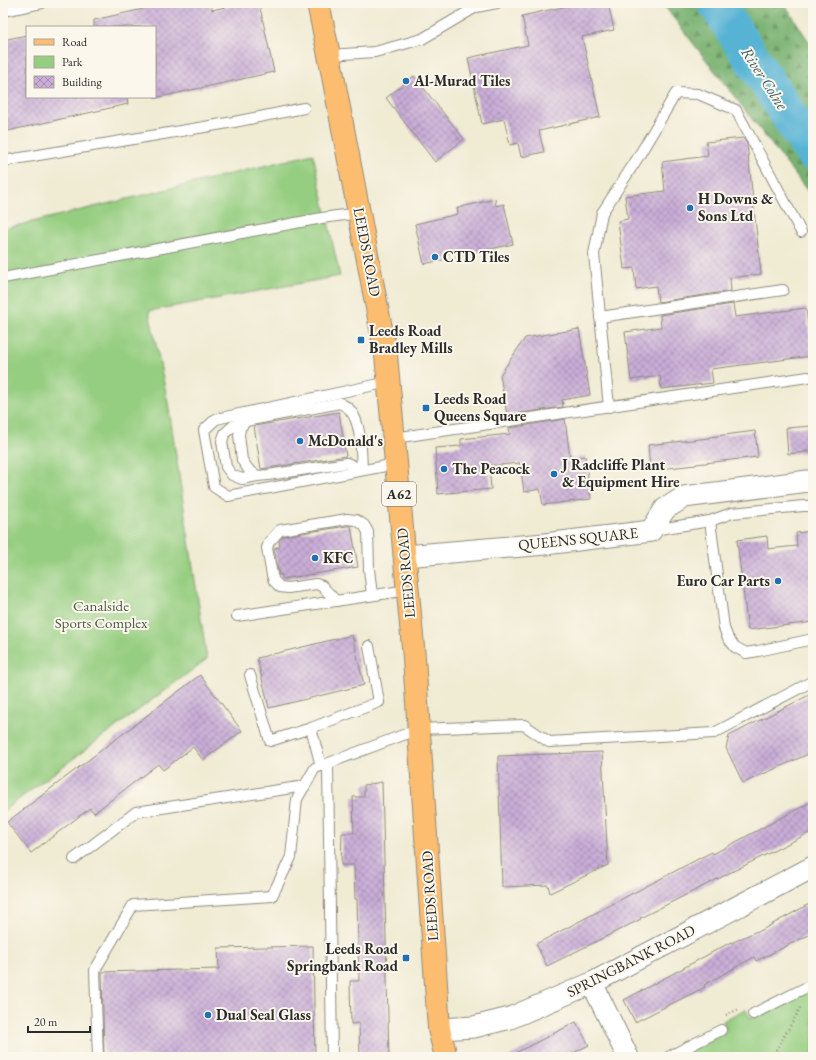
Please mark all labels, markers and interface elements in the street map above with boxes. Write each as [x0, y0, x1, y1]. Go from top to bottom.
legend [26, 26, 156, 98]
text: Road [62, 34, 88, 50]
water label: River Colne [736, 43, 793, 114]
text: Park [62, 54, 83, 70]
place label: Al-Murad Tiles [413, 71, 510, 90]
text: Building [62, 74, 103, 90]
marker: Al-Murad Tiles [401, 76, 411, 86]
place label: H Downs & Sons Ltd [698, 189, 773, 225]
marker: H Downs & Sons Ltd [685, 203, 695, 213]
street label: LEEDS ROAD [350, 206, 385, 298]
place label: CTD Tiles [443, 247, 509, 266]
marker: CTD Tiles [430, 252, 440, 262]
place label: Leeds Road Bradley Mills [369, 321, 453, 357]
marker: Leeds Road Bradley Mills [356, 335, 366, 345]
place label: Leeds Road Queens Square [434, 389, 526, 425]
marker: Leeds Road Queens Square [421, 403, 431, 413]
place label: McDonald's [308, 431, 383, 450]
marker: McDonald's [295, 436, 305, 446]
place label: J Radcliffe Plant & Equipment Hire [560, 455, 680, 491]
place label: The Peacock [452, 459, 531, 478]
marker: The Peacock [439, 464, 449, 474]
marker: J Radcliffe Plant & Equipment Hire [549, 469, 559, 479]
road number: A62 [382, 482, 416, 506]
street label: QUEENS SQUARE [517, 523, 639, 554]
street label: LEEDS ROAD [392, 527, 419, 619]
place label: KFC [323, 548, 353, 567]
marker: KFC [310, 553, 320, 563]
place label: Euro Car Parts [677, 571, 770, 590]
marker: Euro Car Parts [773, 576, 783, 586]
park label: Canalside Sports Complex [55, 596, 148, 632]
street label: LEEDS ROAD [417, 850, 442, 942]
street label: SPRINGBANK ROAD [563, 920, 698, 1001]
place label: Leeds Road Springbank Road [287, 939, 399, 975]
marker: Leeds Road Springbank Road [401, 953, 411, 963]
place label: Dual Seal Glass [216, 1005, 311, 1024]
scale bar [28, 1008, 90, 1034]
marker: Dual Seal Glass [203, 1010, 213, 1020]
text: 20 m [34, 1014, 58, 1030]

